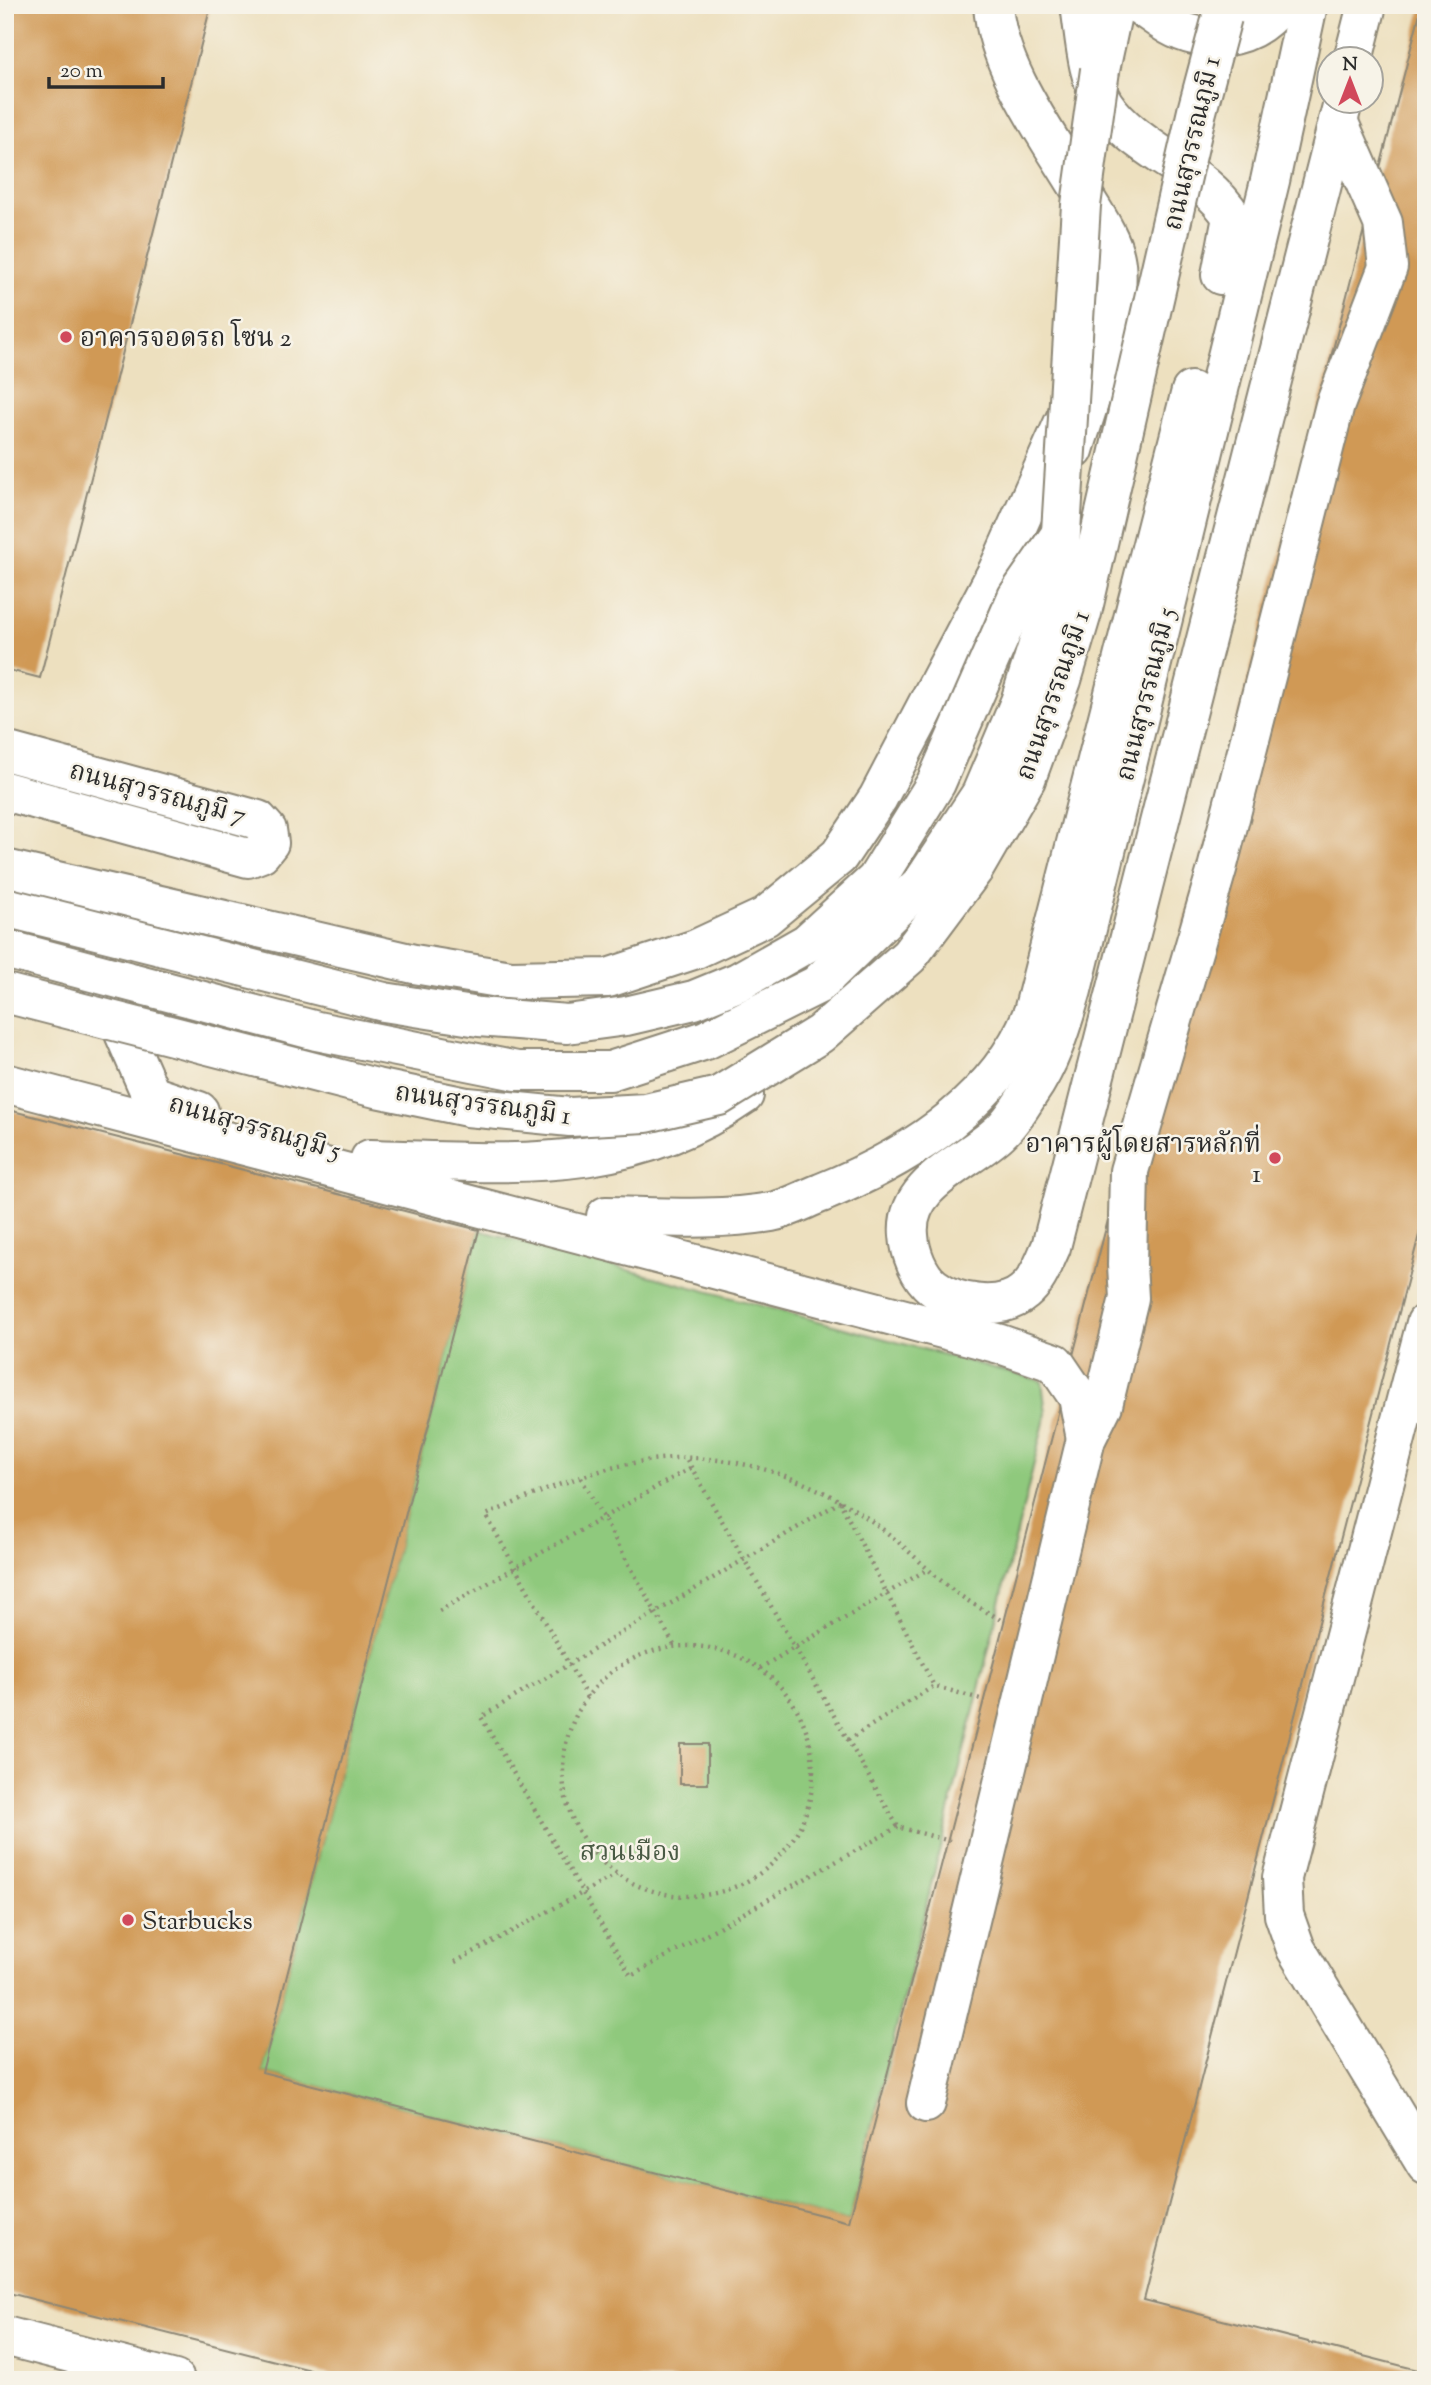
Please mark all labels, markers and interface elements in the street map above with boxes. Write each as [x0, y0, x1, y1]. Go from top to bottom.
scale bar [49, 46, 163, 90]
north arrow [1316, 46, 1386, 116]
text: N [1342, 52, 1358, 79]
street label: ถนนสุวรรณภูมิ 1 [1155, 53, 1231, 234]
text: 20 m [60, 57, 103, 87]
place label: อาคารจอดรถ โซน 2 [80, 319, 292, 358]
marker: อาคารจอดรถ โซน 2 [58, 329, 74, 345]
street label: ถนนสุวรรณภูมิ 5 [1108, 604, 1187, 785]
street label: ถนนสุวรรณภูมิ 1 [1008, 606, 1101, 786]
street label: ถนนสุวรรณภูมิ 7 [65, 753, 250, 836]
street label: ถนนสุวรรณภูมิ 1 [392, 1075, 573, 1136]
street label: ถนนสุวรรณภูมิ 5 [164, 1086, 345, 1171]
place label: อาคารผู้โดยสารหลักที่ 1 [1026, 1124, 1261, 1194]
marker: อาคารผู้โดยสารหลักที่ 1 [1267, 1150, 1283, 1166]
park label: สวนเมือง [580, 1835, 680, 1872]
place label: Starbucks [142, 1904, 253, 1941]
marker: Starbucks [120, 1912, 136, 1928]

